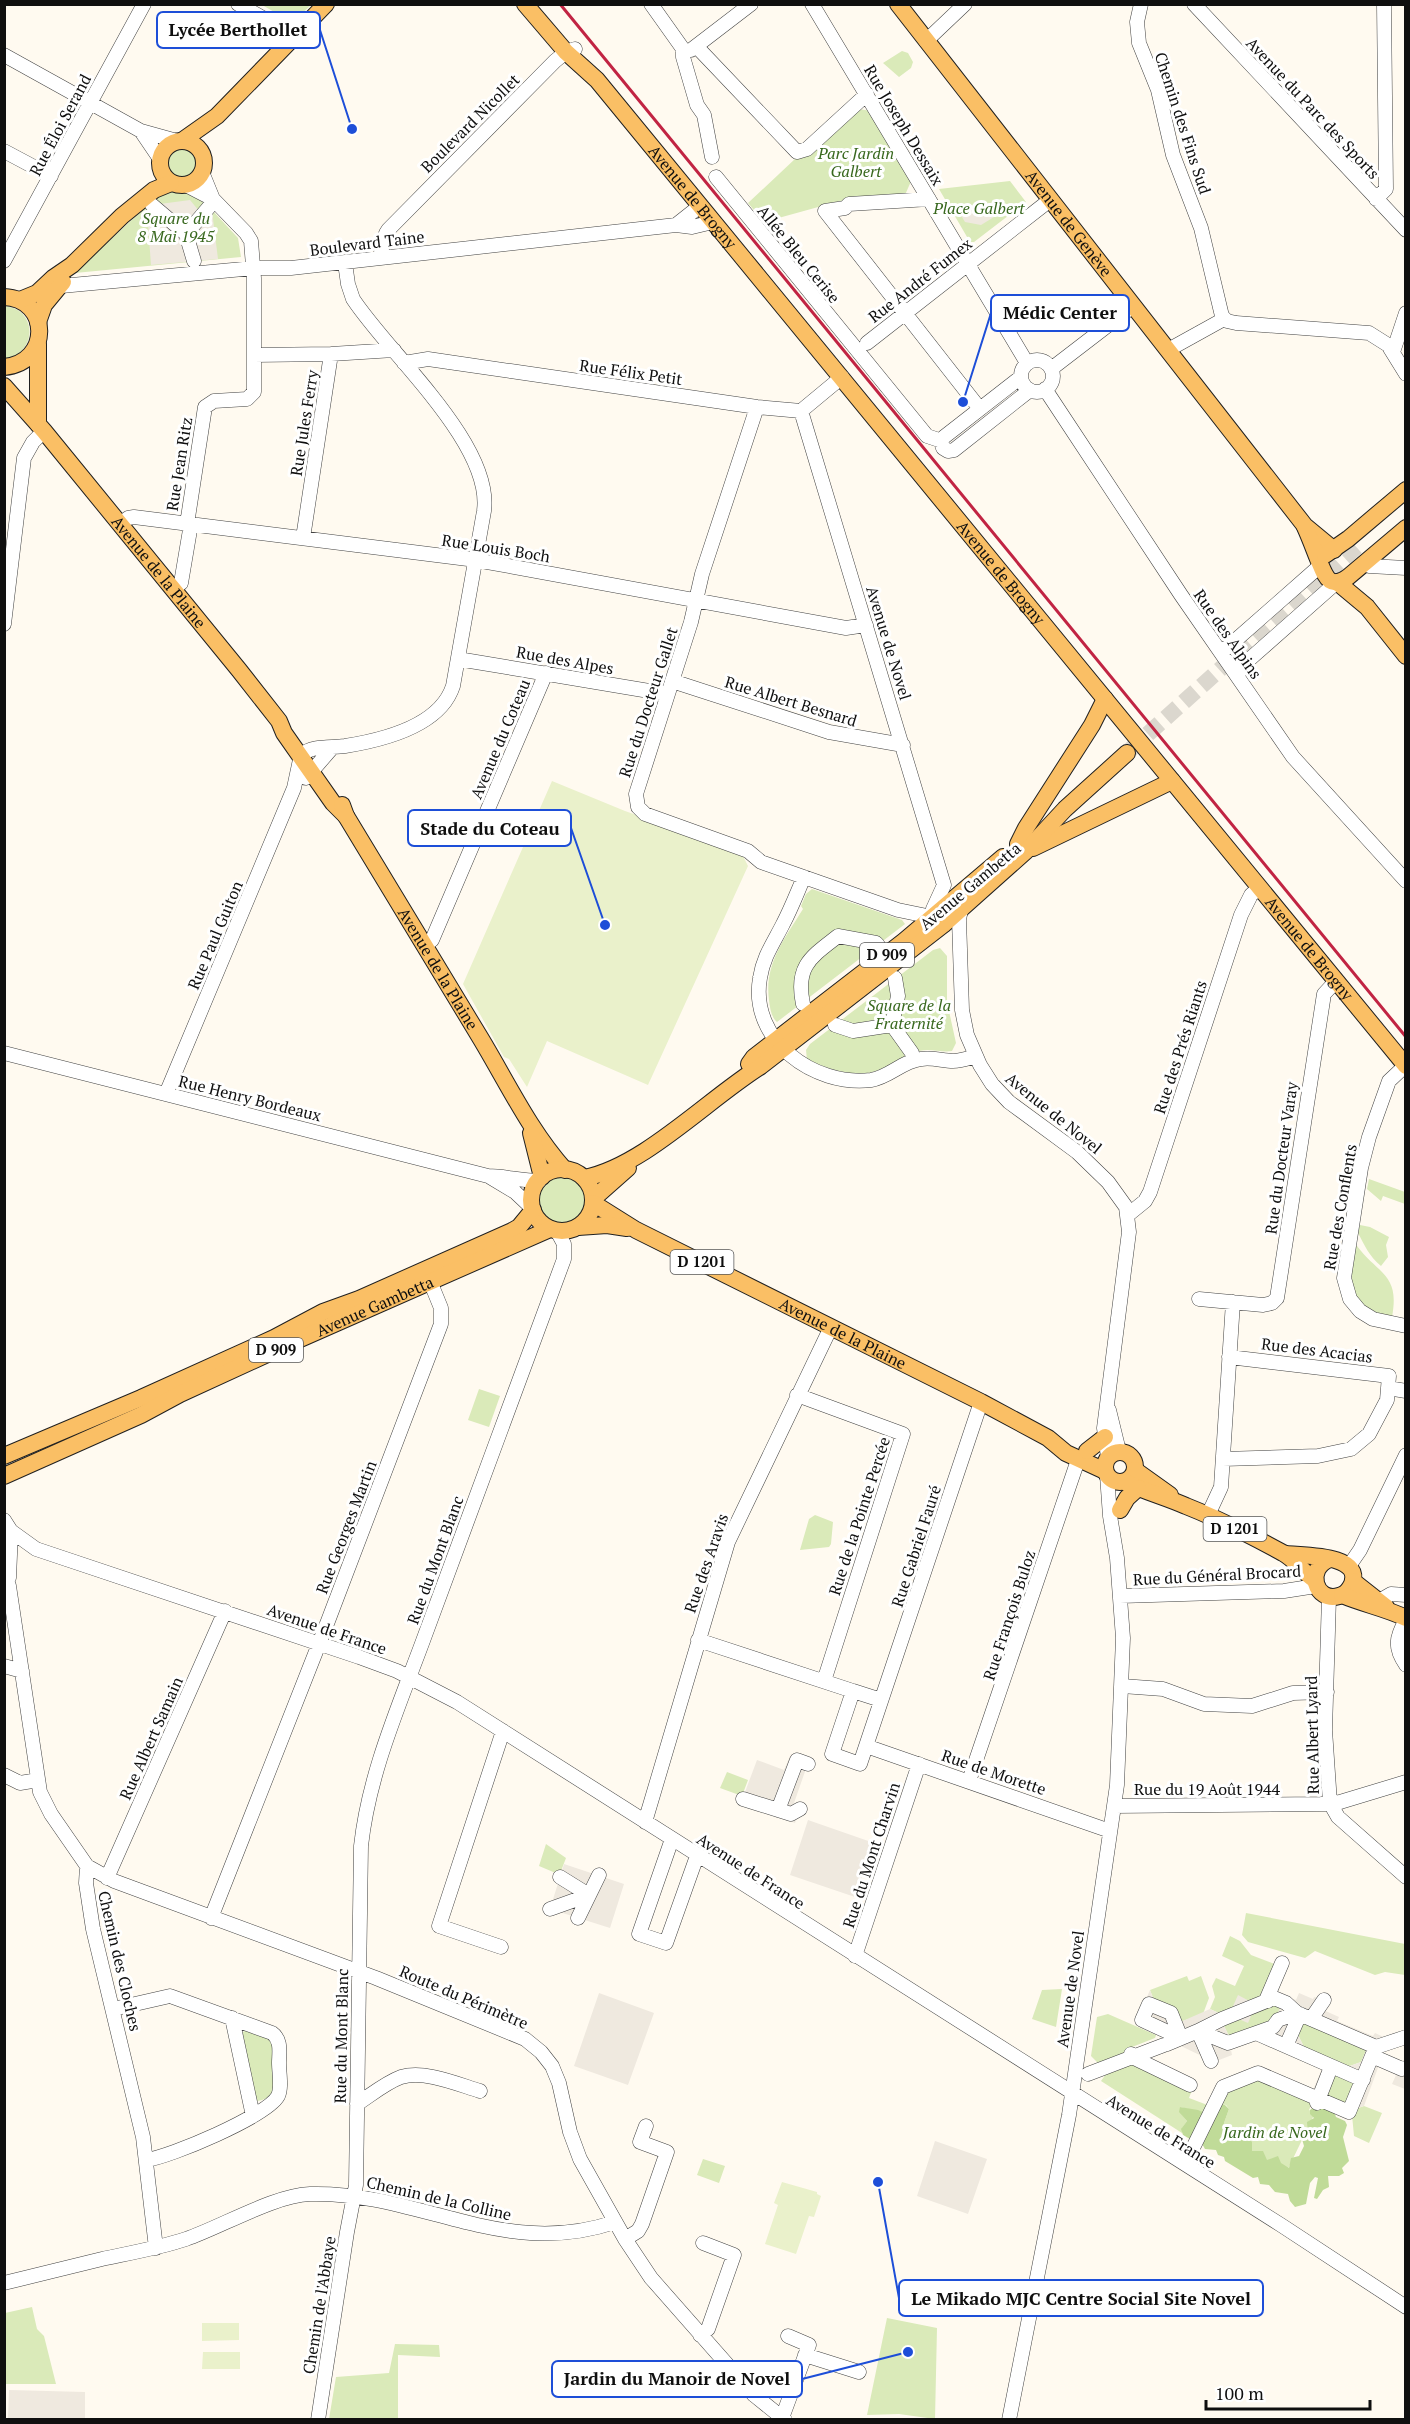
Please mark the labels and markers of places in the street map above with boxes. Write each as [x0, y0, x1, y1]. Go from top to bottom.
callout: Lycée Berthollet [157, 12, 320, 48]
callout: Médic Center [991, 295, 1129, 331]
callout: Stade du Coteau [408, 810, 571, 846]
callout: Le Mikado MJC Centre Social Site Novel [899, 2280, 1263, 2316]
callout: Jardin du Manoir de Novel [552, 2361, 802, 2397]

